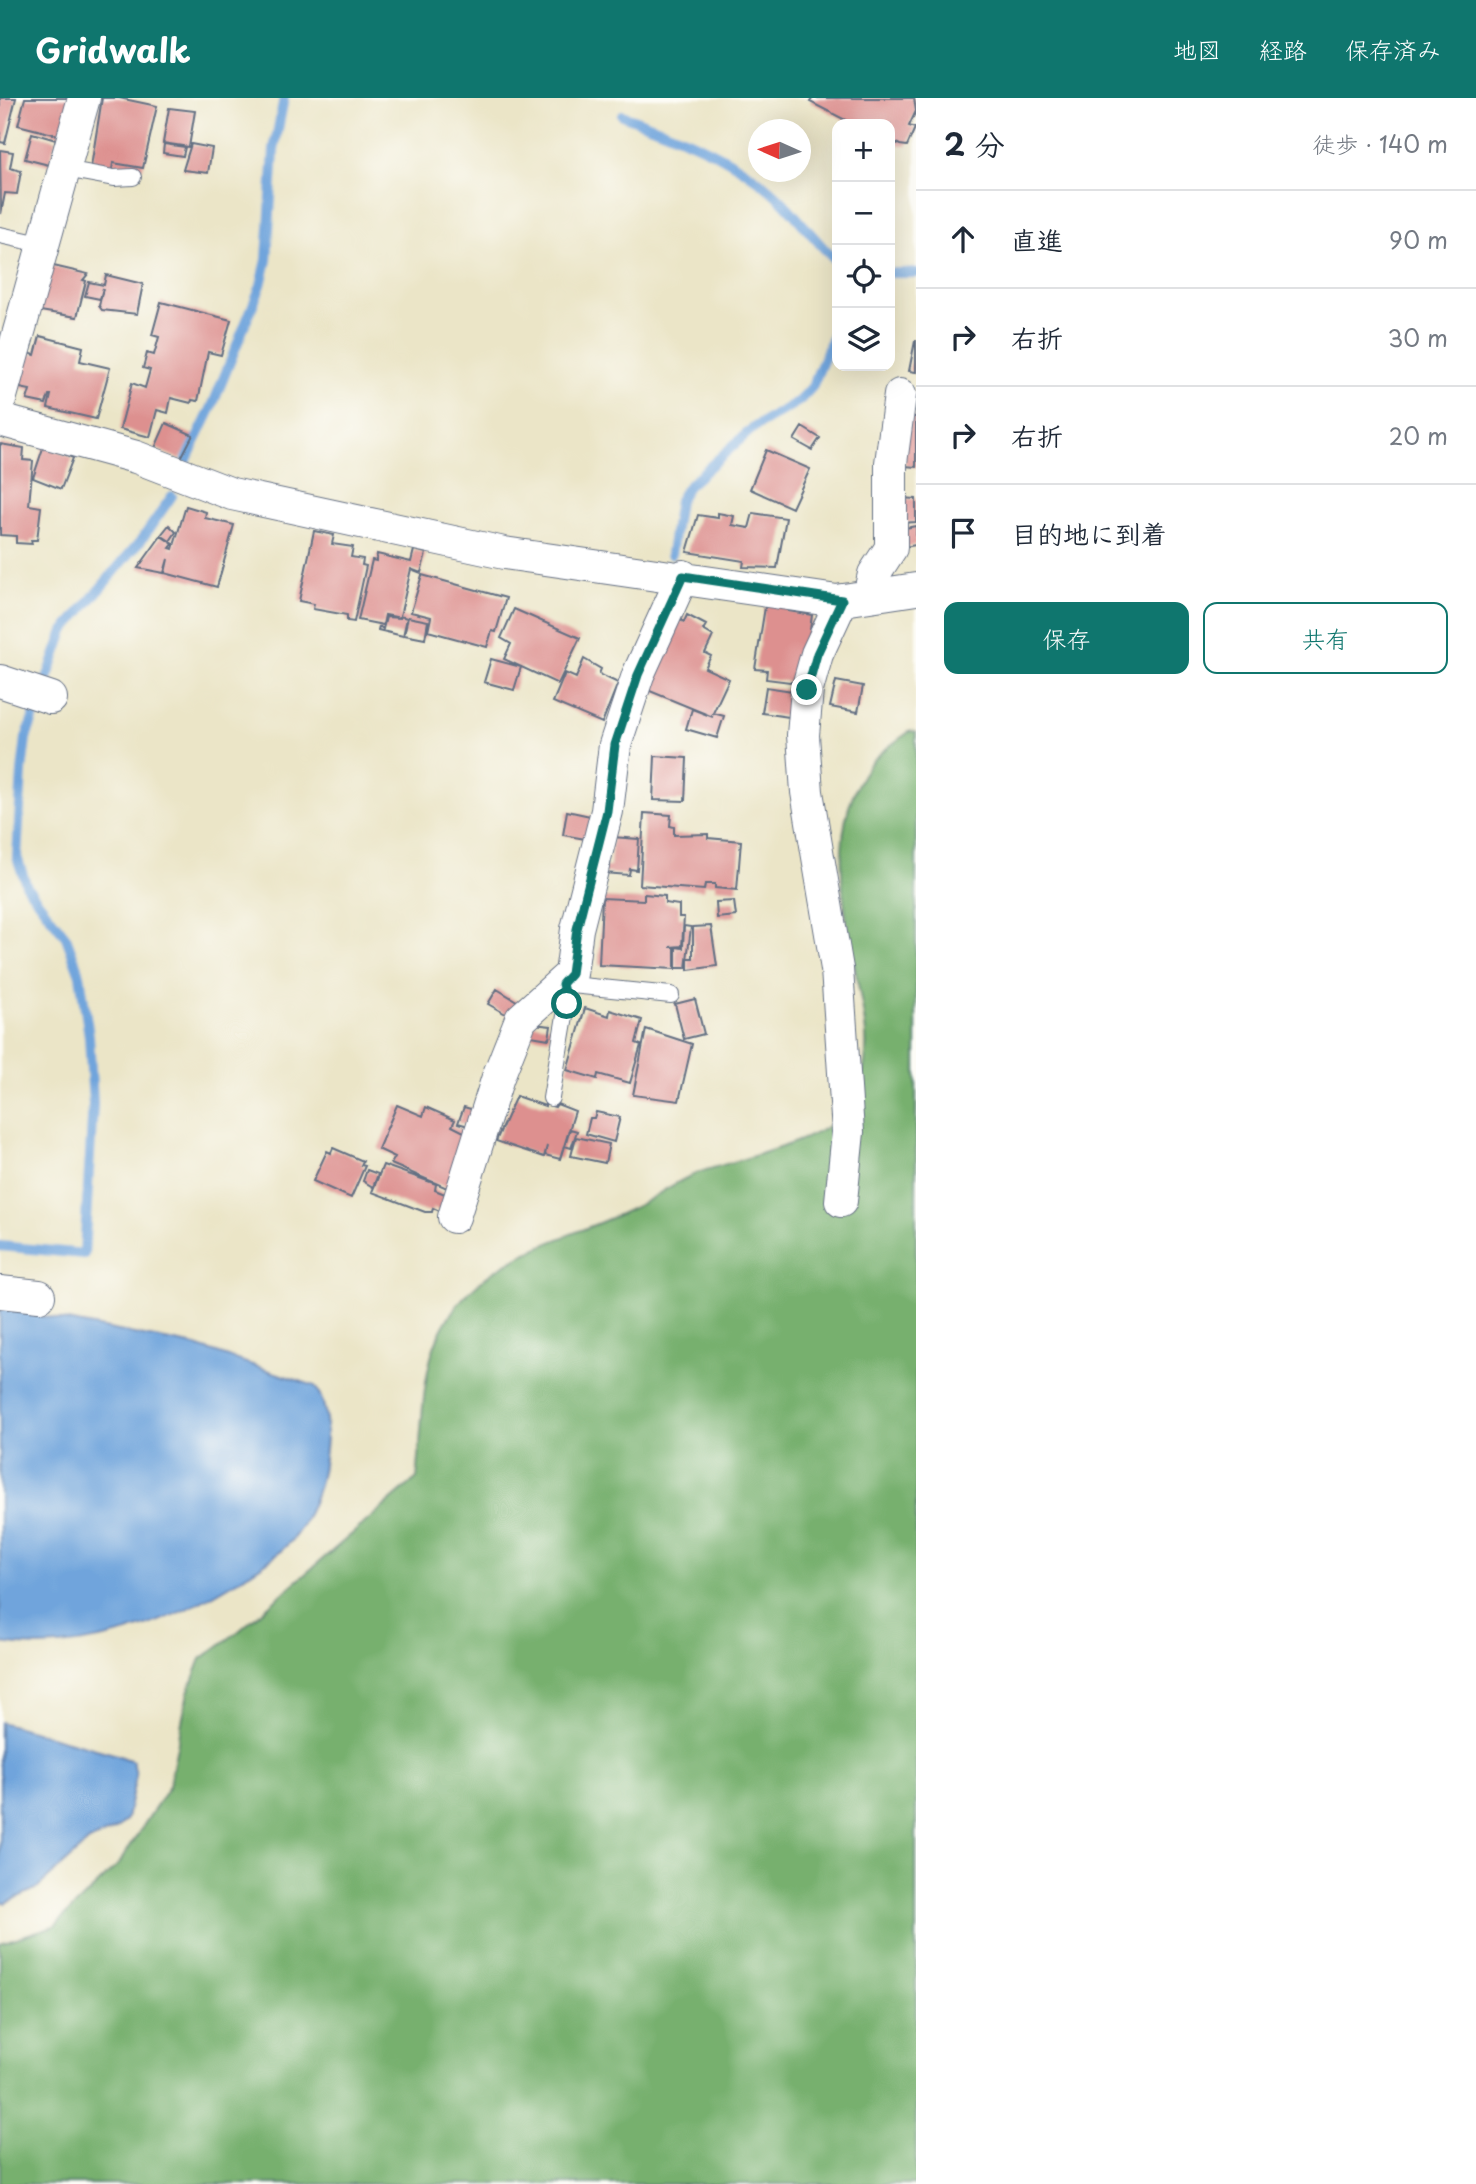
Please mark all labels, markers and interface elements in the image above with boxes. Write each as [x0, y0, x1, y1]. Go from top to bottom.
text: Gridwalk [35, 24, 191, 74]
text: 地図 [1173, 31, 1221, 67]
text: 経路 [1259, 31, 1307, 67]
text: 保存済み [1345, 31, 1441, 67]
north arrow [748, 119, 811, 182]
map controls [832, 119, 895, 371]
button: + [832, 119, 895, 182]
text: 2 分 [944, 121, 1005, 166]
text: 徒歩 · 140 m [1312, 126, 1448, 161]
button: − [832, 182, 895, 245]
icon: ahead [944, 220, 982, 258]
text: 直進 [1011, 220, 1063, 259]
text: 90 m [1389, 222, 1448, 257]
button: locate [832, 245, 895, 308]
button: layers [832, 308, 895, 371]
icon: right [944, 318, 982, 356]
text: 右折 [1011, 318, 1063, 357]
text: 30 m [1387, 320, 1448, 355]
icon: right [944, 416, 982, 454]
text: 右折 [1011, 416, 1063, 455]
text: 20 m [1389, 418, 1448, 453]
icon: arrive [944, 514, 982, 552]
text: 目的地に到着 [1011, 514, 1167, 553]
button: 保存 [944, 602, 1189, 674]
button: 共有 [1203, 602, 1448, 674]
route end [791, 674, 822, 705]
route start [551, 988, 582, 1019]

